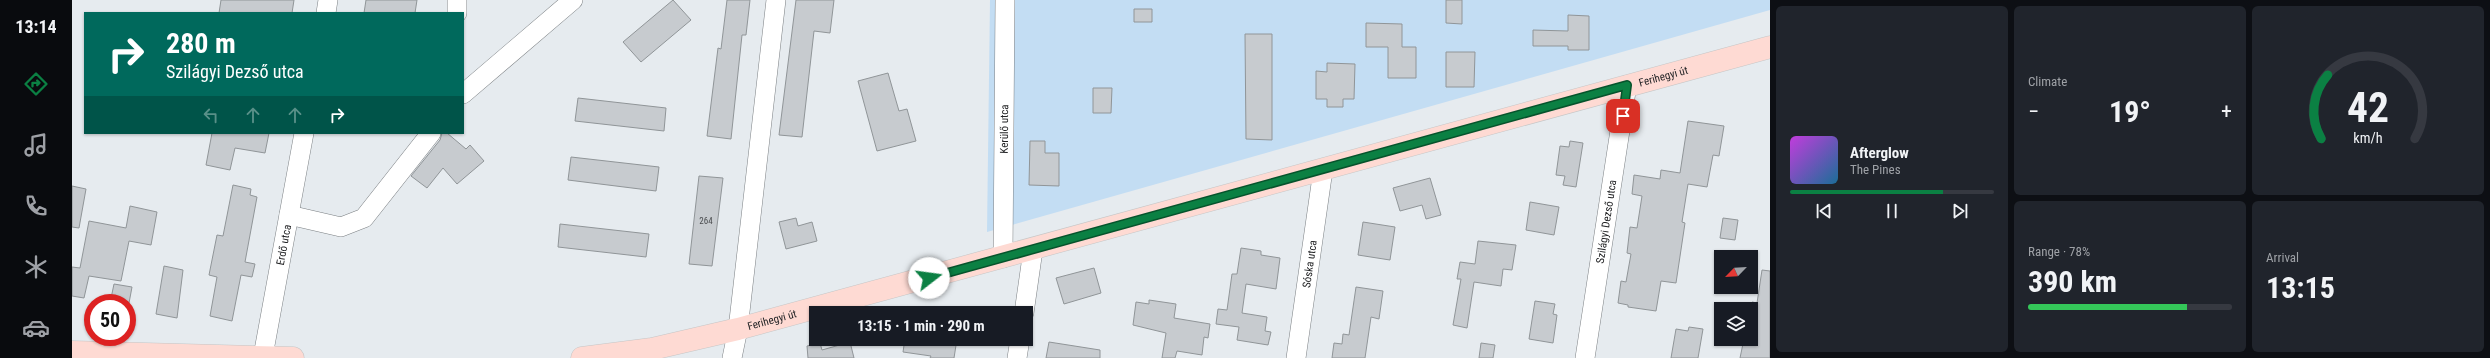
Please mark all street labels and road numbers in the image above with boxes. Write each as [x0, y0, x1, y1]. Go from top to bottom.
street label: Ferihegyi út [1637, 63, 1689, 89]
street label: Kerülő utca [997, 104, 1011, 154]
street label: Szilágyi Dezső utca [1593, 179, 1619, 264]
street label: Erdő utca [273, 223, 294, 266]
street label: Sóska utca [1300, 239, 1319, 289]
street label: Ferihegyi út [746, 307, 798, 333]

